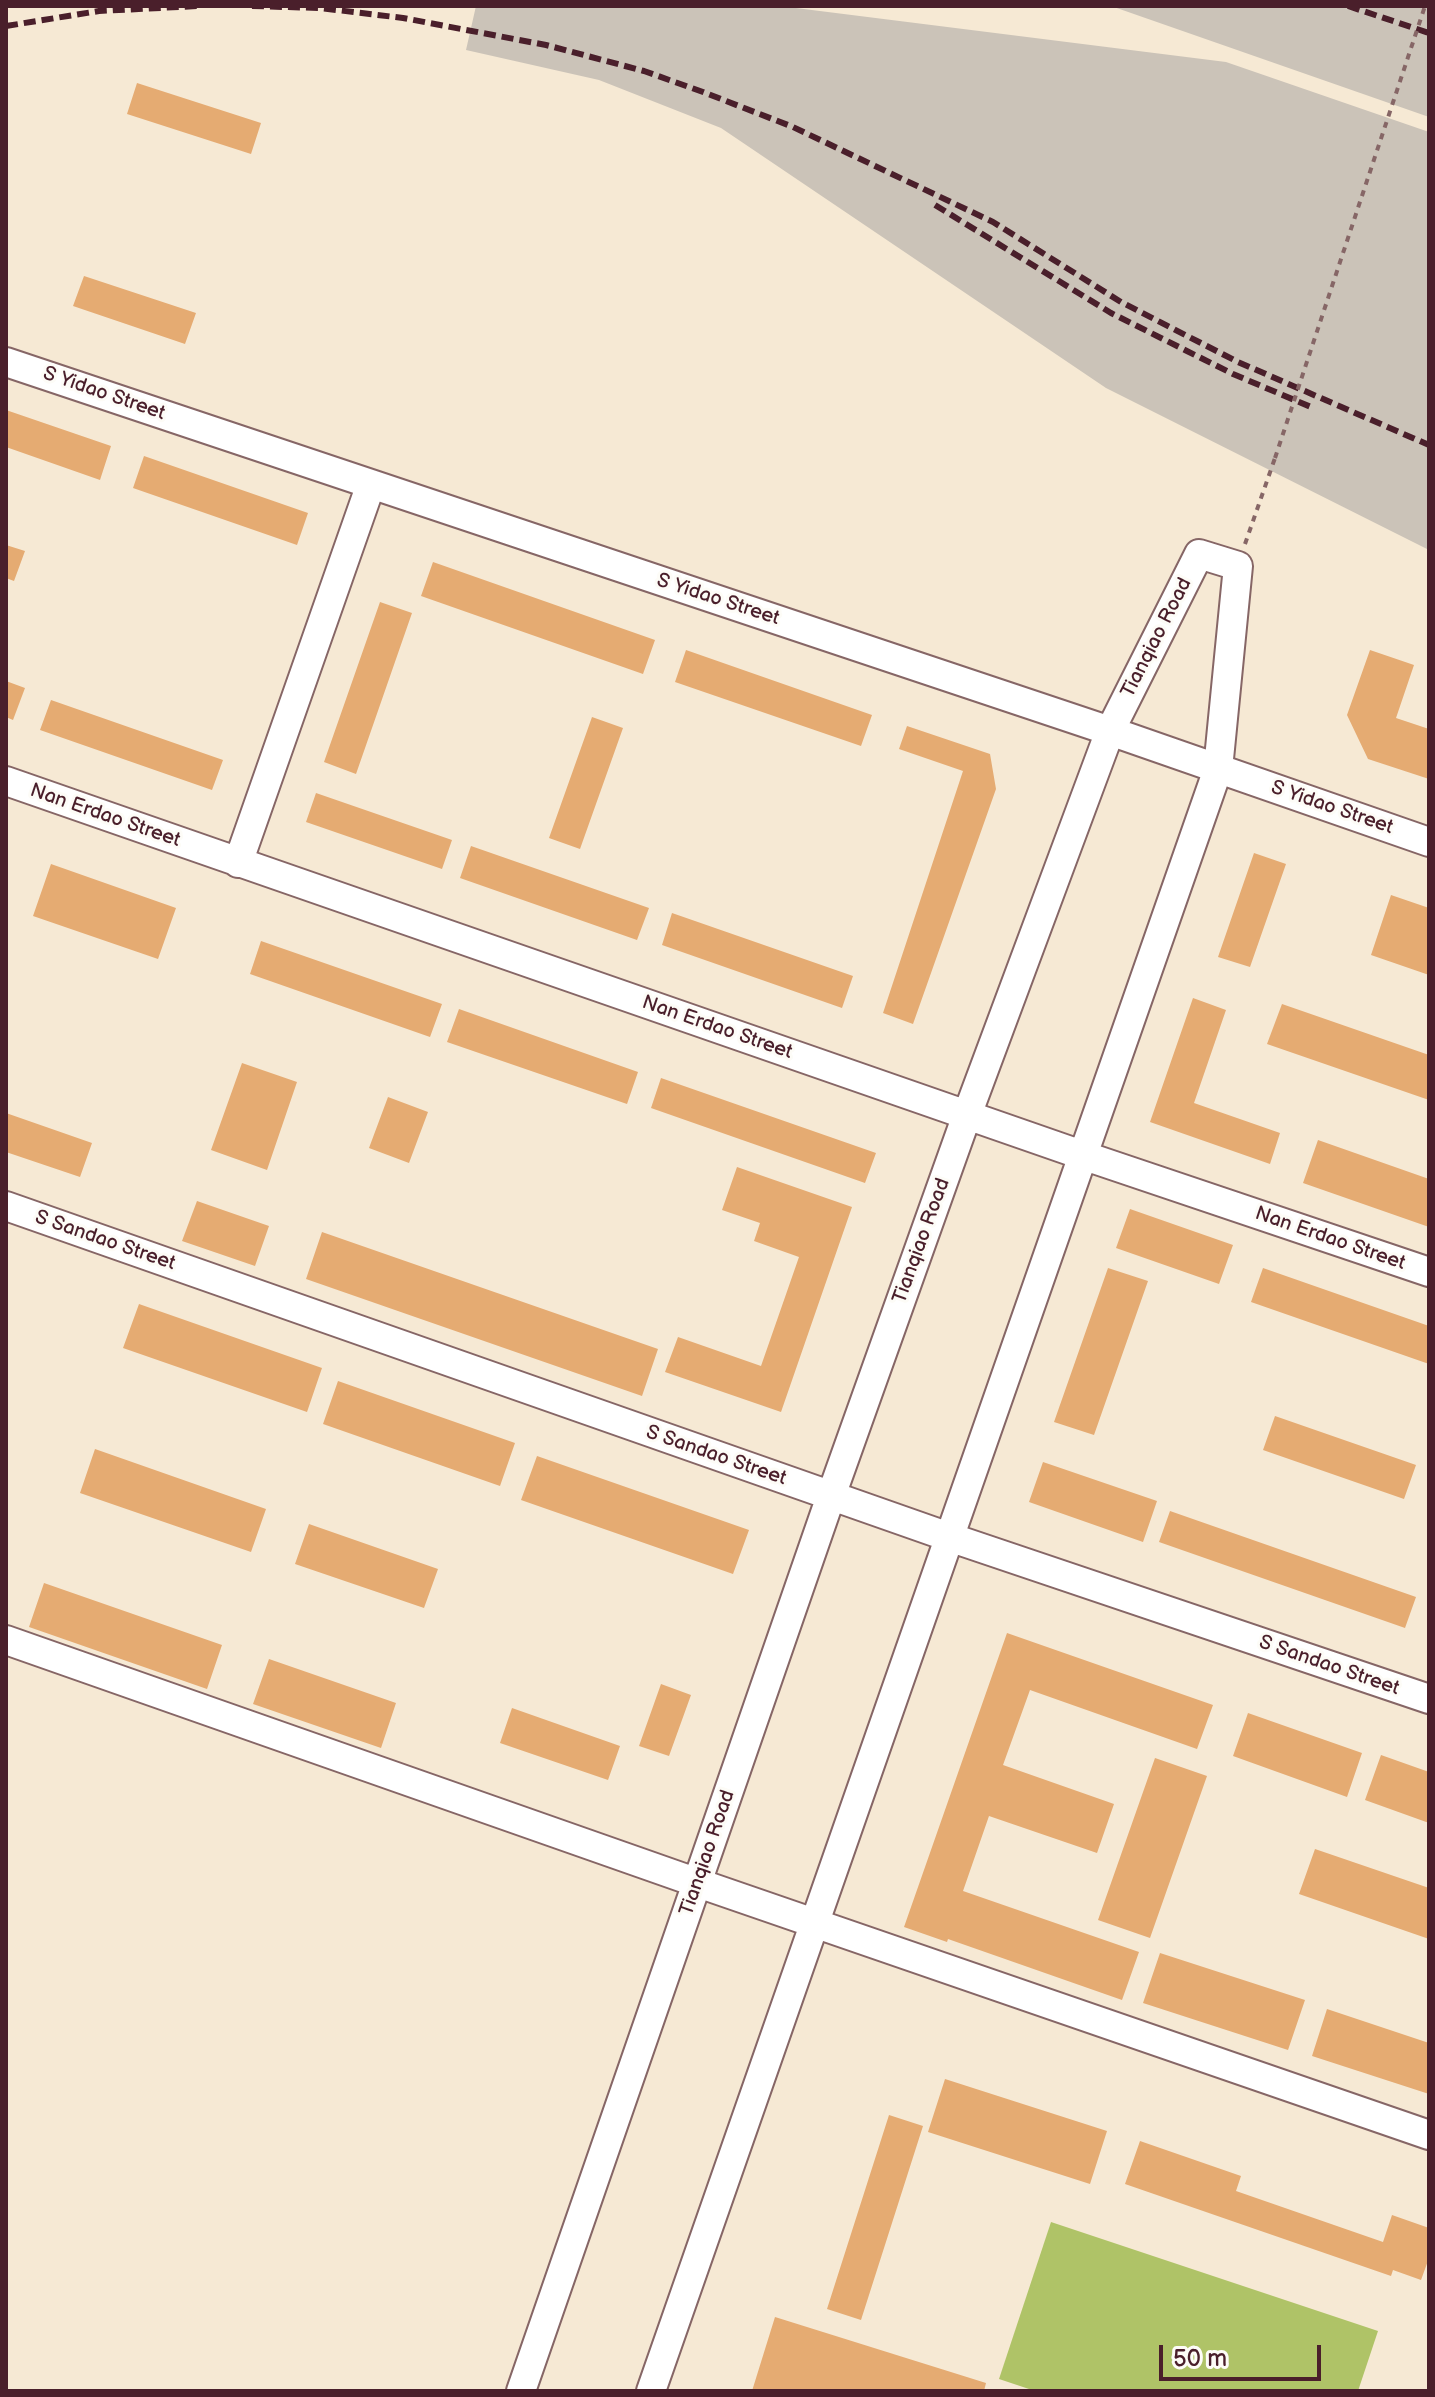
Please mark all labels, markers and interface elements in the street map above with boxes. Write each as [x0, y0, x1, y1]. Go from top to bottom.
street label: S Yidao Street [40, 362, 168, 426]
street label: S Yidao Street [654, 569, 782, 631]
street label: Tianqiao Road [1116, 574, 1198, 702]
street label: S Yidao Street [1268, 776, 1396, 840]
street label: Nan Erdao Street [27, 779, 183, 853]
street label: Nan Erdao Street [639, 991, 795, 1065]
street label: Tianqiao Road [888, 1175, 956, 1307]
street label: Nan Erdao Street [1252, 1202, 1408, 1276]
street label: S Sandao Street [32, 1206, 178, 1276]
street label: S Sandao Street [643, 1421, 789, 1491]
street label: S Sandao Street [1256, 1631, 1402, 1701]
street label: Tianqiao Road [675, 1787, 741, 1919]
scale bar [1163, 2329, 1325, 2379]
text: 50 m [1173, 2344, 1227, 2373]

